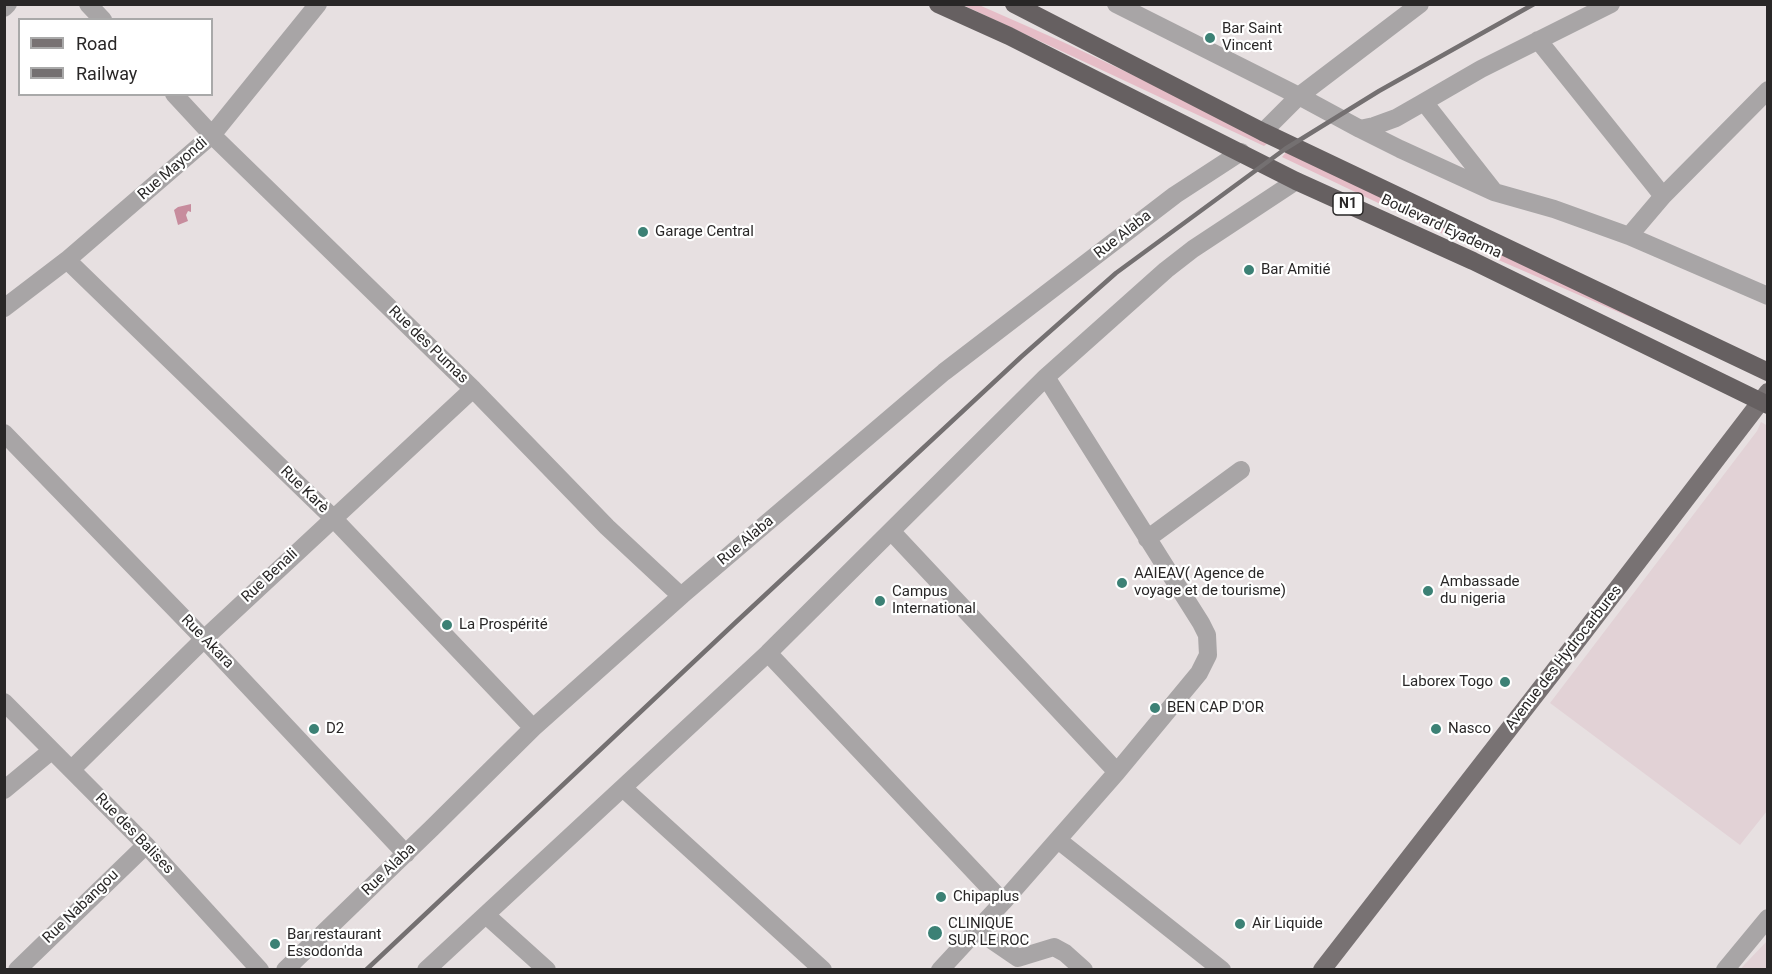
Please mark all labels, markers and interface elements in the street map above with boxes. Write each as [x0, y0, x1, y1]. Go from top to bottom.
legend [18, 18, 213, 96]
place label: Bar Saint Vincent [1222, 20, 1282, 55]
marker: Bar Saint Vincent [1203, 31, 1217, 45]
text: Road [76, 33, 117, 54]
text: Railway [76, 63, 137, 84]
street label: Rue Mayondi [135, 134, 211, 204]
street label: Boulevard Eyadema [1378, 191, 1504, 263]
road number: N1 [1333, 193, 1363, 215]
street label: Rue Alaba [1091, 207, 1155, 263]
place label: Garage Central [655, 223, 754, 241]
marker: Garage Central [636, 225, 650, 239]
place label: Bar Amitié [1261, 261, 1330, 279]
marker: Bar Amitié [1242, 263, 1256, 277]
street label: Rue des Pumas [384, 302, 472, 388]
street label: Rue Karè [276, 463, 332, 517]
street label: Rue Alaba [714, 512, 778, 570]
street label: Rue Benali [238, 545, 302, 607]
place label: AAIEAV( Agence de voyage et de tourisme) [1134, 565, 1286, 600]
place label: Ambassade du nigeria [1440, 573, 1520, 608]
marker: AAIEAV( Agence de voyage et de tourisme) [1115, 576, 1129, 590]
street label: Avenue des Hydrocarbures [1502, 582, 1626, 734]
place label: Campus International [892, 583, 976, 618]
marker: Ambassade du nigeria [1421, 584, 1435, 598]
marker: Campus International [873, 594, 887, 608]
street label: Rue Akara [177, 611, 237, 673]
place label: La Prospérité [459, 616, 548, 634]
marker: La Prospérité [440, 618, 454, 632]
place label: Laborex Togo [1402, 673, 1493, 691]
marker: Laborex Togo [1498, 675, 1512, 689]
place label: BEN CAP D'OR [1167, 699, 1264, 717]
marker: BEN CAP D'OR [1148, 701, 1162, 715]
place label: D2 [326, 720, 344, 738]
place label: Nasco [1448, 720, 1491, 738]
marker: D2 [307, 722, 321, 736]
marker: Nasco [1429, 722, 1443, 736]
street label: Rue des Balises [91, 790, 177, 878]
street label: Rue Alaba [359, 840, 419, 900]
street label: Rue Nabangou [39, 866, 123, 948]
place label: Chipaplus [953, 888, 1019, 906]
marker: Chipaplus [934, 890, 948, 904]
place label: CLINIQUE SUR LE ROC [948, 915, 1029, 950]
place label: Air Liquide [1252, 915, 1323, 933]
marker: Air Liquide [1233, 917, 1247, 931]
marker: CLINIQUE SUR LE ROC [926, 924, 944, 942]
place label: Bar restaurant Essodon'da [287, 926, 381, 961]
marker: Bar restaurant Essodon'da [268, 937, 282, 951]

